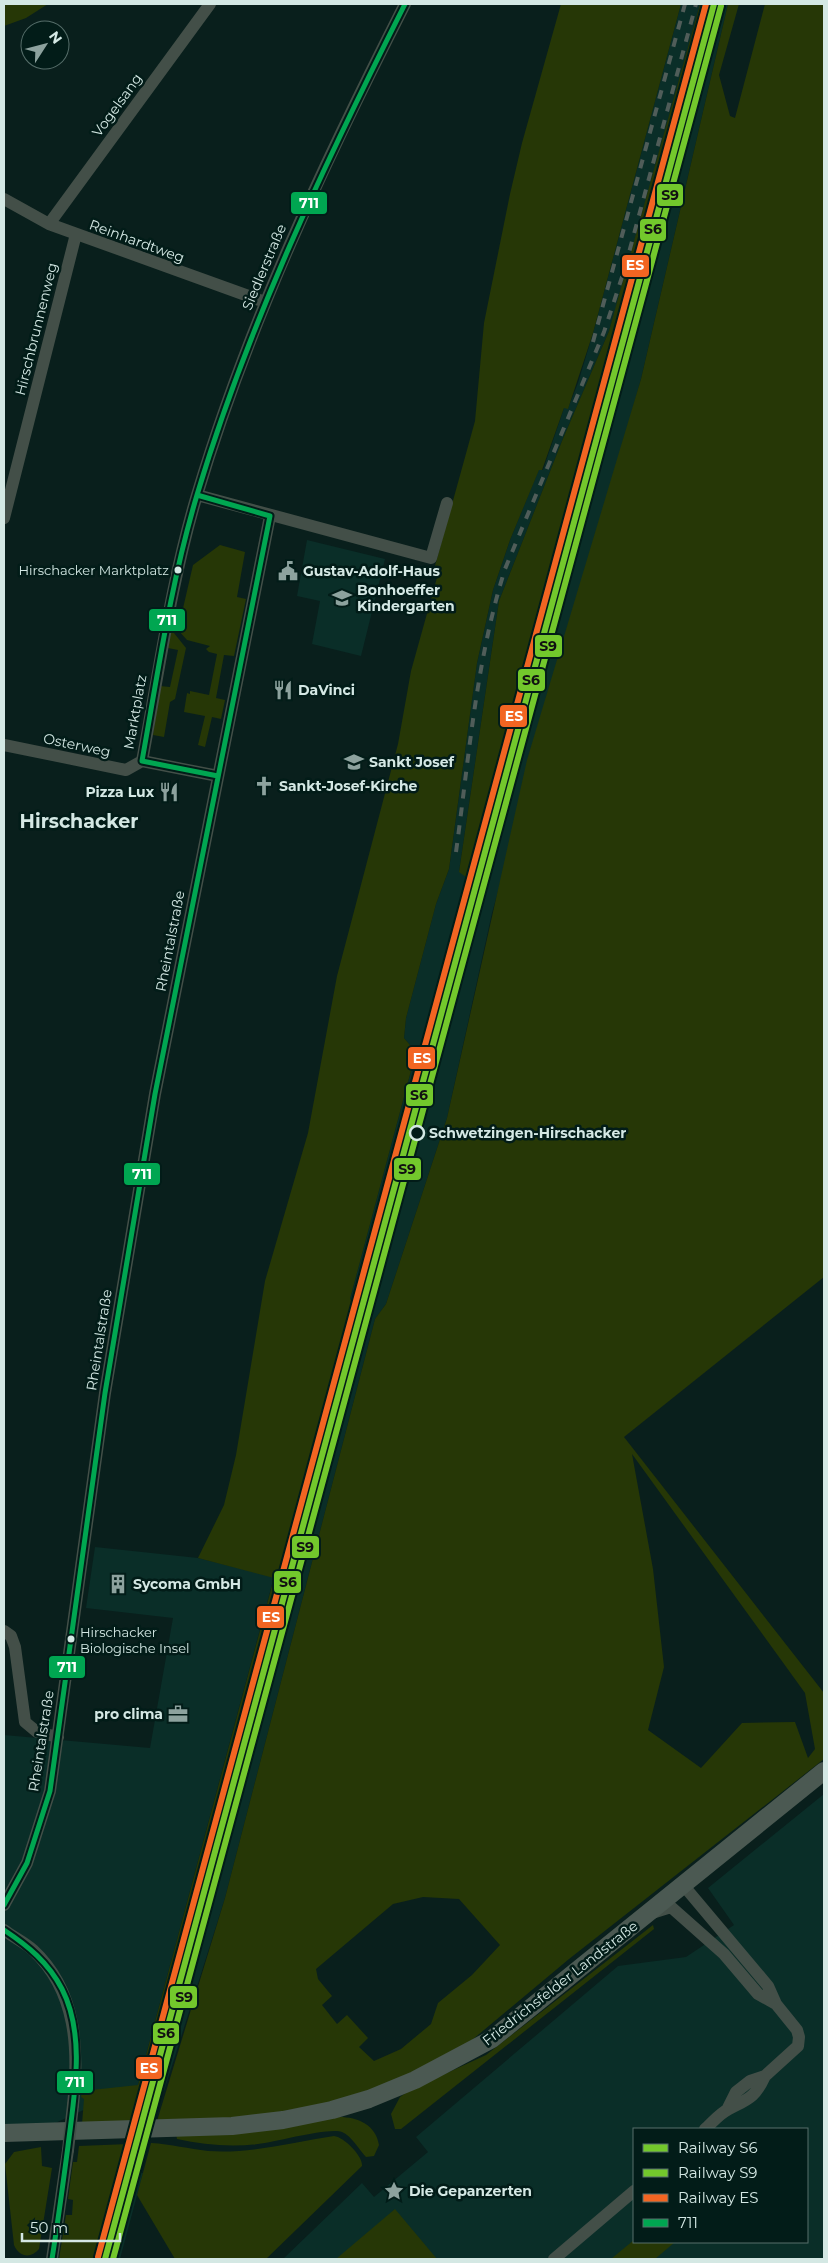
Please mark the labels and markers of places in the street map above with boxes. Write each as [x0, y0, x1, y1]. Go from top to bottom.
public building icon: Gustav-Adolf-Haus [277, 560, 299, 582]
place label: Hirschacker Marktplatz [18, 562, 169, 578]
place label: Gustav-Adolf-Haus [303, 562, 440, 580]
marker: Hirschacker Marktplatz [173, 565, 183, 575]
place label: Bonhoeffer Kindergarten [357, 581, 455, 615]
school or university icon: Bonhoeffer Kindergarten [331, 587, 353, 609]
restaurant icon: DaVinci [272, 679, 294, 701]
place label: DaVinci [298, 681, 355, 699]
school or university icon: Sankt Josef [343, 751, 365, 773]
place label: Sankt Josef [369, 753, 454, 771]
church icon: Sankt-Josef-Kirche [253, 775, 275, 797]
place label: Sankt-Josef-Kirche [279, 777, 418, 795]
restaurant icon: Pizza Lux [158, 781, 180, 803]
place label: Pizza Lux [85, 783, 155, 801]
place label: Schwetzingen-Hirschacker [429, 1124, 626, 1142]
marker: Schwetzingen-Hirschacker [409, 1125, 425, 1141]
building icon: Sycoma GmbH [107, 1573, 129, 1595]
place label: Sycoma GmbH [133, 1575, 241, 1593]
place label: Hirschacker Biologische Insel [80, 1624, 190, 1656]
marker: Hirschacker Biologische Insel [66, 1634, 76, 1644]
office icon: pro clima [167, 1703, 189, 1725]
place label: pro clima [94, 1705, 163, 1723]
place icon: Die Gepanzerten [383, 2180, 405, 2202]
place label: Die Gepanzerten [409, 2182, 532, 2200]

